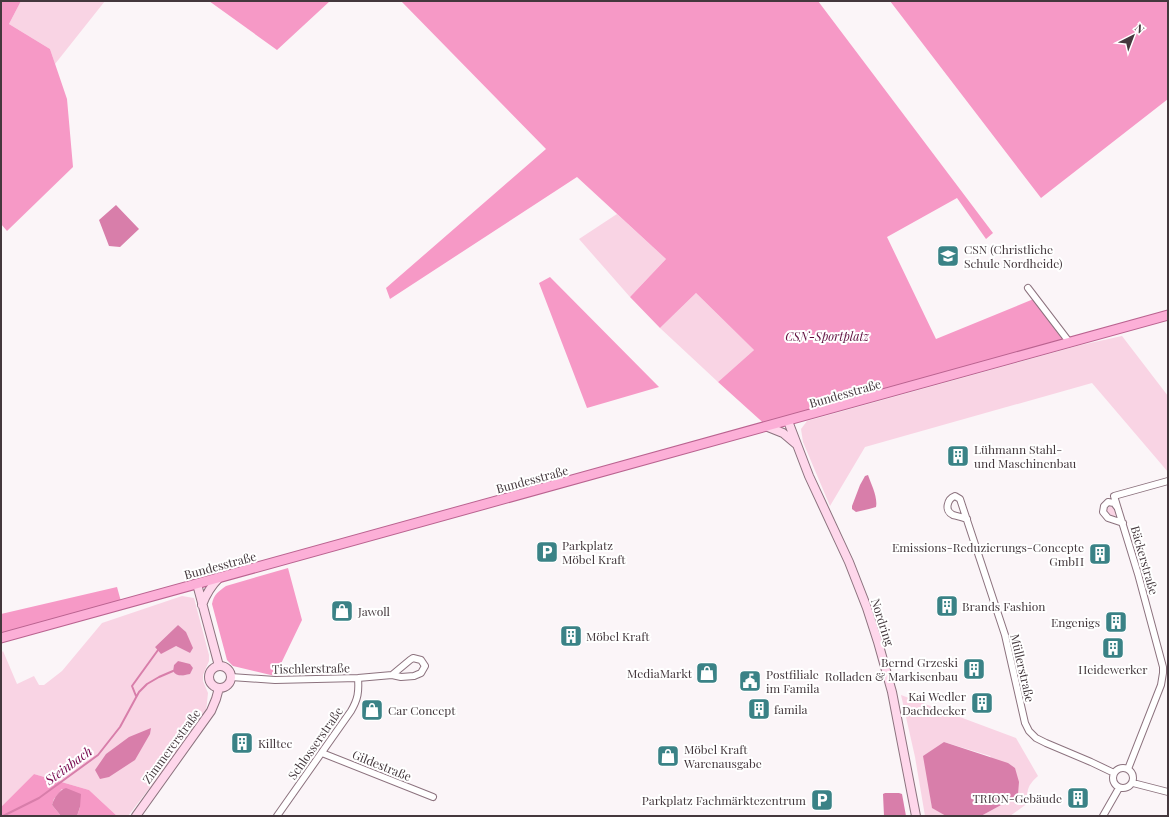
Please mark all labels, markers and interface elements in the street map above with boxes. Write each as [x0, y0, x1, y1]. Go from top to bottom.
north arrow [1113, 16, 1153, 56]
text: N [1132, 20, 1148, 36]
place label: CSN (Christliche Schule Nordheide) [964, 241, 1063, 271]
school or university icon: CSN (Christliche Schule Nordheide) [935, 243, 961, 269]
park label: CSN-Sportplatz [785, 328, 870, 344]
street label: Bundesstraße [807, 375, 883, 411]
place label: Lühmann Stahl- und Maschinenbau [974, 441, 1076, 471]
building icon: Lühmann Stahl- und Maschinenbau [945, 443, 971, 469]
street label: Bundesstraße [494, 462, 570, 496]
street label: Bäckerstraße [1128, 524, 1162, 596]
place label: Parkplatz Möbel Kraft [562, 537, 626, 567]
parking icon: Parkplatz Möbel Kraft [534, 539, 560, 565]
place label: Emissions-Reduzierungs-Concepte GmbH [892, 539, 1084, 569]
building icon: Emissions-Reduzierungs-Concepte GmbH [1087, 541, 1113, 567]
street label: Bundesstraße [182, 548, 258, 582]
building icon: Brands Fashion [934, 593, 960, 619]
street label: Nordring [868, 596, 898, 648]
shop icon: Jawoll [329, 598, 355, 624]
place label: Brands Fashion [962, 598, 1046, 614]
place label: Jawoll [357, 603, 391, 619]
building icon: Engenigs [1103, 609, 1129, 635]
place label: Engenigs [1051, 614, 1100, 630]
building icon: Möbel Kraft [558, 623, 584, 649]
place label: Möbel Kraft [586, 628, 650, 644]
street label: Müllerstraße [1007, 632, 1039, 704]
building icon: Heidewerker [1100, 635, 1126, 661]
place label: Bernd Grzeski Rolladen & Markisenbau [825, 654, 958, 684]
building icon: Bernd Grzeski Rolladen & Markisenbau [961, 656, 987, 682]
street label: Tischlerstraße [272, 659, 350, 677]
shop icon: MediaMarkt [694, 660, 720, 686]
place label: Heidewerker [1078, 661, 1148, 677]
place label: MediaMarkt [627, 665, 693, 681]
place label: Postfiliale im Famila [766, 666, 819, 696]
public building icon: Postfiliale im Famila [737, 668, 763, 694]
place label: Kai Wedler Dachdecker [902, 688, 967, 718]
building icon: Kai Wedler Dachdecker [969, 690, 995, 716]
building icon: famila [746, 696, 772, 722]
shop icon: Car Concept [359, 697, 385, 723]
place label: famila [774, 701, 808, 717]
place label: Car Concept [388, 702, 456, 718]
street label: Schlosserstraße [284, 703, 346, 783]
street label: Zimmererstraße [138, 705, 204, 787]
building icon: Killtec [229, 730, 255, 756]
place label: Killtec [258, 735, 293, 751]
place label: Möbel Kraft Warenausgabe [683, 741, 762, 771]
water label: Steinbach [40, 742, 95, 788]
shop icon: Möbel Kraft Warenausgabe [655, 743, 681, 769]
street label: Gildestraße [350, 746, 414, 784]
building icon: TRION-Gebäude [1065, 785, 1091, 811]
parking icon: Parkplatz Fachmärktezentrum [809, 787, 835, 813]
place label: TRION-Gebäude [972, 790, 1062, 806]
place label: Parkplatz Fachmärktezentrum [642, 792, 806, 808]

